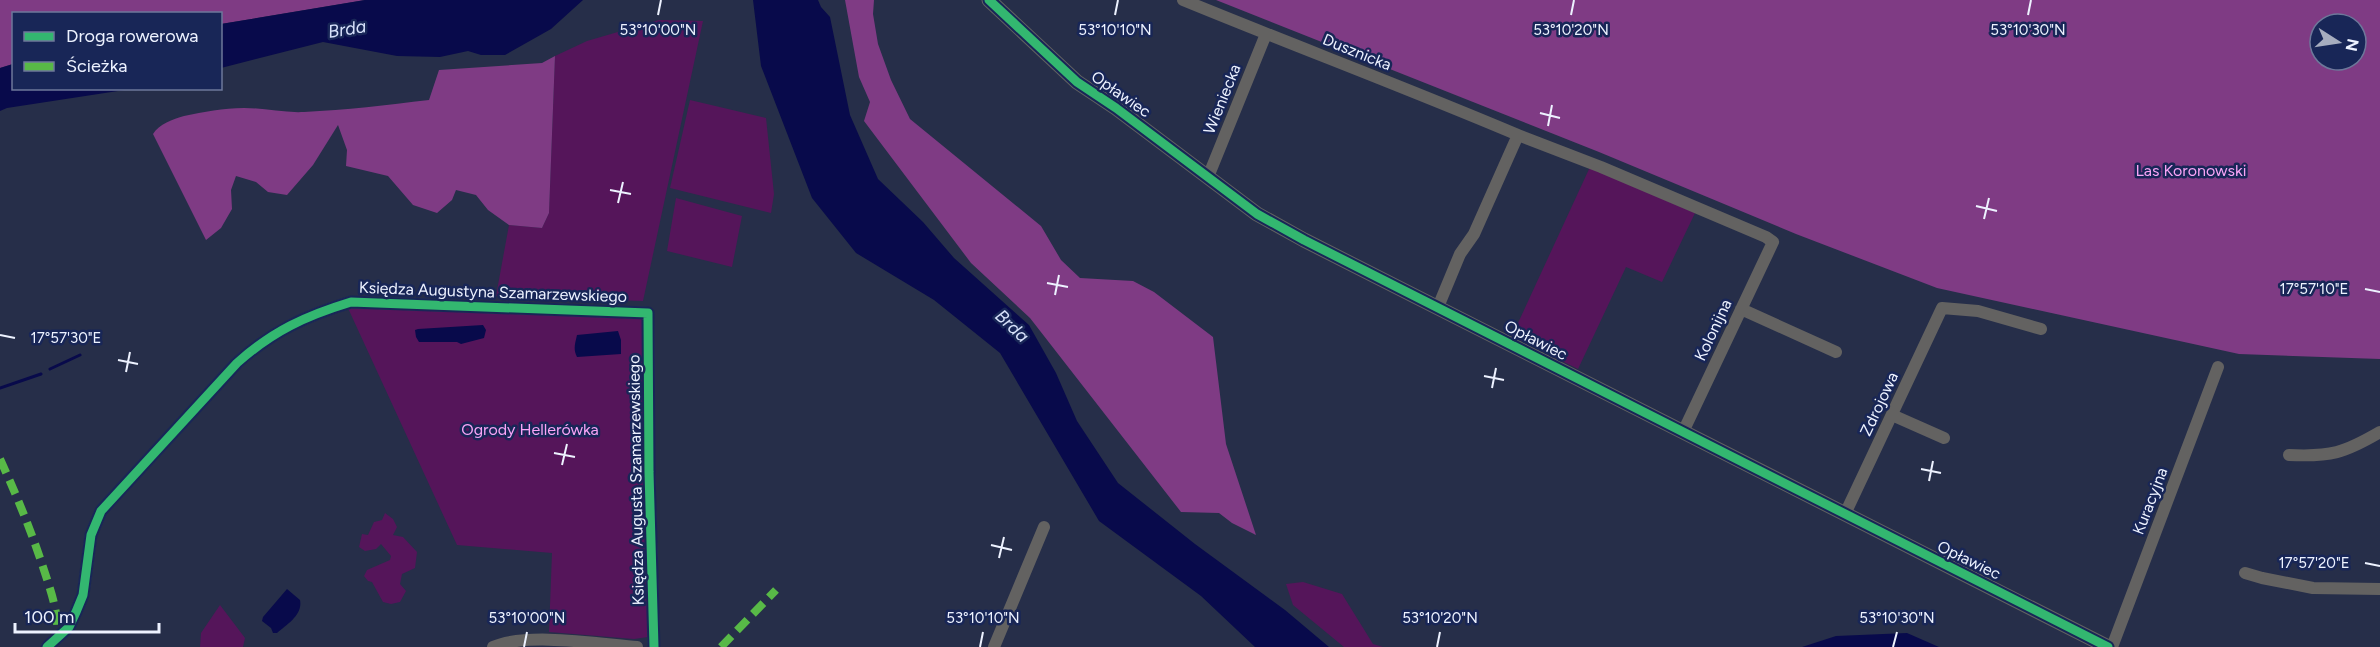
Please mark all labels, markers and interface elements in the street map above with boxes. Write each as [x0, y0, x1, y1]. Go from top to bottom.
legend [12, 12, 222, 90]
north arrow [2308, 12, 2368, 72]
water label: Brda [326, 15, 368, 43]
text: 53°10'00"N [620, 21, 696, 39]
text: 53°10'10"N [1078, 21, 1152, 39]
text: 53°10'20"N [1533, 21, 1609, 39]
text: 53°10'30"N [1990, 21, 2066, 39]
text: Droga rowerowa [66, 25, 198, 47]
street label: Dusznicka [1320, 30, 1394, 74]
text: N [2342, 37, 2363, 53]
text: Ścieżka [66, 55, 127, 77]
street label: Wieniecka [1199, 61, 1245, 137]
street label: Opławiec [1088, 67, 1155, 121]
park label: Las Koronowski [2136, 161, 2246, 180]
street label: Księdza Augustyna Szamarzewskiego [359, 278, 627, 306]
text: 17°57'10"E [2280, 280, 2348, 298]
street label: Kolonijna [1690, 296, 1736, 364]
water label: Brda [991, 305, 1034, 347]
street label: Opławiec [1501, 316, 1571, 364]
text: 17°57'30"E [31, 329, 101, 347]
street label: Księdza Augusta Szamarzewskiego [624, 354, 648, 606]
street label: Zdrojowa [1856, 369, 1902, 439]
park label: Ogrody Hellerówka [461, 420, 599, 439]
street label: Kuracyjna [2129, 465, 2171, 537]
street label: Opławiec [1934, 537, 2004, 584]
text: 17°57'20"E [2278, 554, 2350, 572]
scale bar [15, 596, 159, 634]
text: 100 m [24, 606, 74, 628]
text: 53°10'00"N [489, 609, 565, 627]
text: 53°10'10"N [946, 609, 1020, 627]
text: 53°10'20"N [1402, 609, 1478, 627]
text: 53°10'30"N [1859, 609, 1935, 627]

